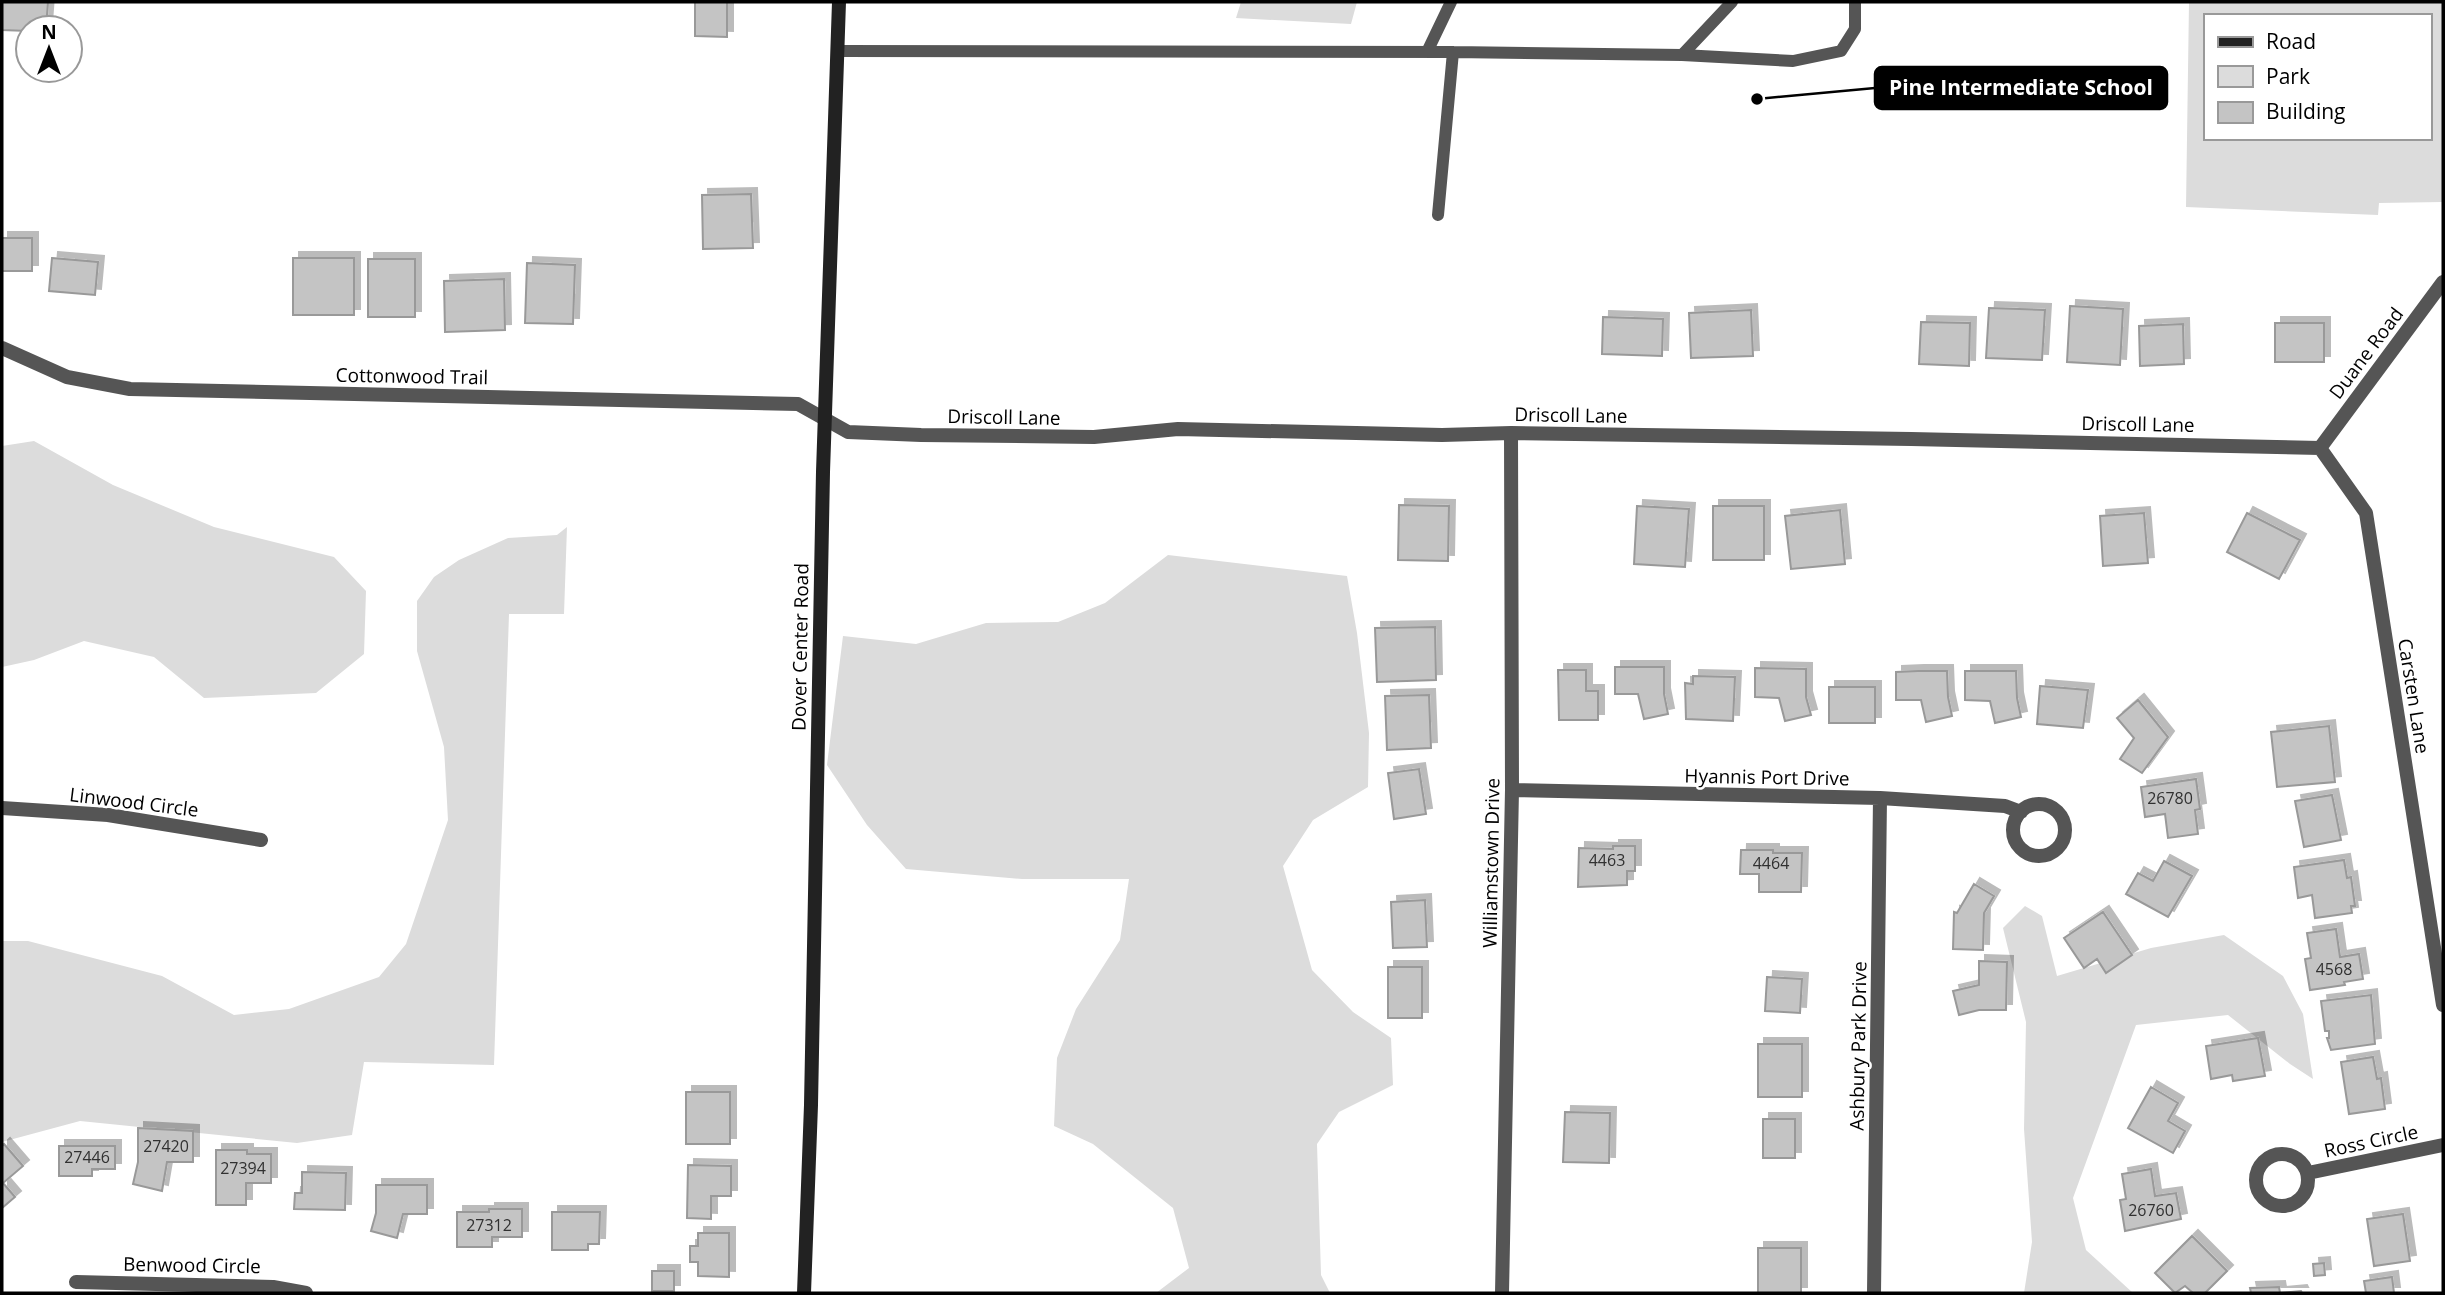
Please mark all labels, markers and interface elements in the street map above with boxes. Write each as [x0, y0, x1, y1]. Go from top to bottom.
north arrow [14, 14, 84, 84]
legend [2204, 14, 2431, 140]
text: N [41, 19, 57, 45]
text: Road [2266, 27, 2316, 55]
text: Park [2266, 62, 2310, 90]
callout: Pine Intermediate School [1875, 67, 2167, 109]
text: Pine Intermediate School [1889, 73, 2153, 101]
text: Building [2266, 97, 2345, 125]
street label: Duane Road [2323, 302, 2409, 404]
street label: Cottonwood Trail [336, 362, 488, 390]
street label: Driscoll Lane [1514, 401, 1628, 429]
street label: Driscoll Lane [947, 403, 1061, 431]
street label: Driscoll Lane [2081, 410, 2195, 438]
street label: Dover Center Road [786, 563, 814, 731]
street label: Carsten Lane [2392, 637, 2436, 755]
street label: Hyannis Port Drive [1684, 763, 1850, 791]
street label: Williamstown Drive [1477, 778, 1505, 948]
street label: Linwood Circle [68, 781, 200, 823]
house number: 26780 [2147, 787, 2193, 809]
house number: 4463 [1589, 849, 1625, 871]
house number: 4464 [1753, 852, 1789, 874]
house number: 4568 [2316, 958, 2352, 980]
street label: Ashbury Park Drive [1844, 961, 1872, 1131]
street label: Ross Circle [2322, 1118, 2420, 1164]
house number: 27420 [143, 1135, 189, 1157]
house number: 27446 [64, 1146, 110, 1168]
house number: 27394 [220, 1157, 266, 1179]
house number: 26760 [2128, 1199, 2174, 1221]
house number: 27312 [466, 1214, 512, 1236]
street label: Benwood Circle [123, 1251, 261, 1279]

